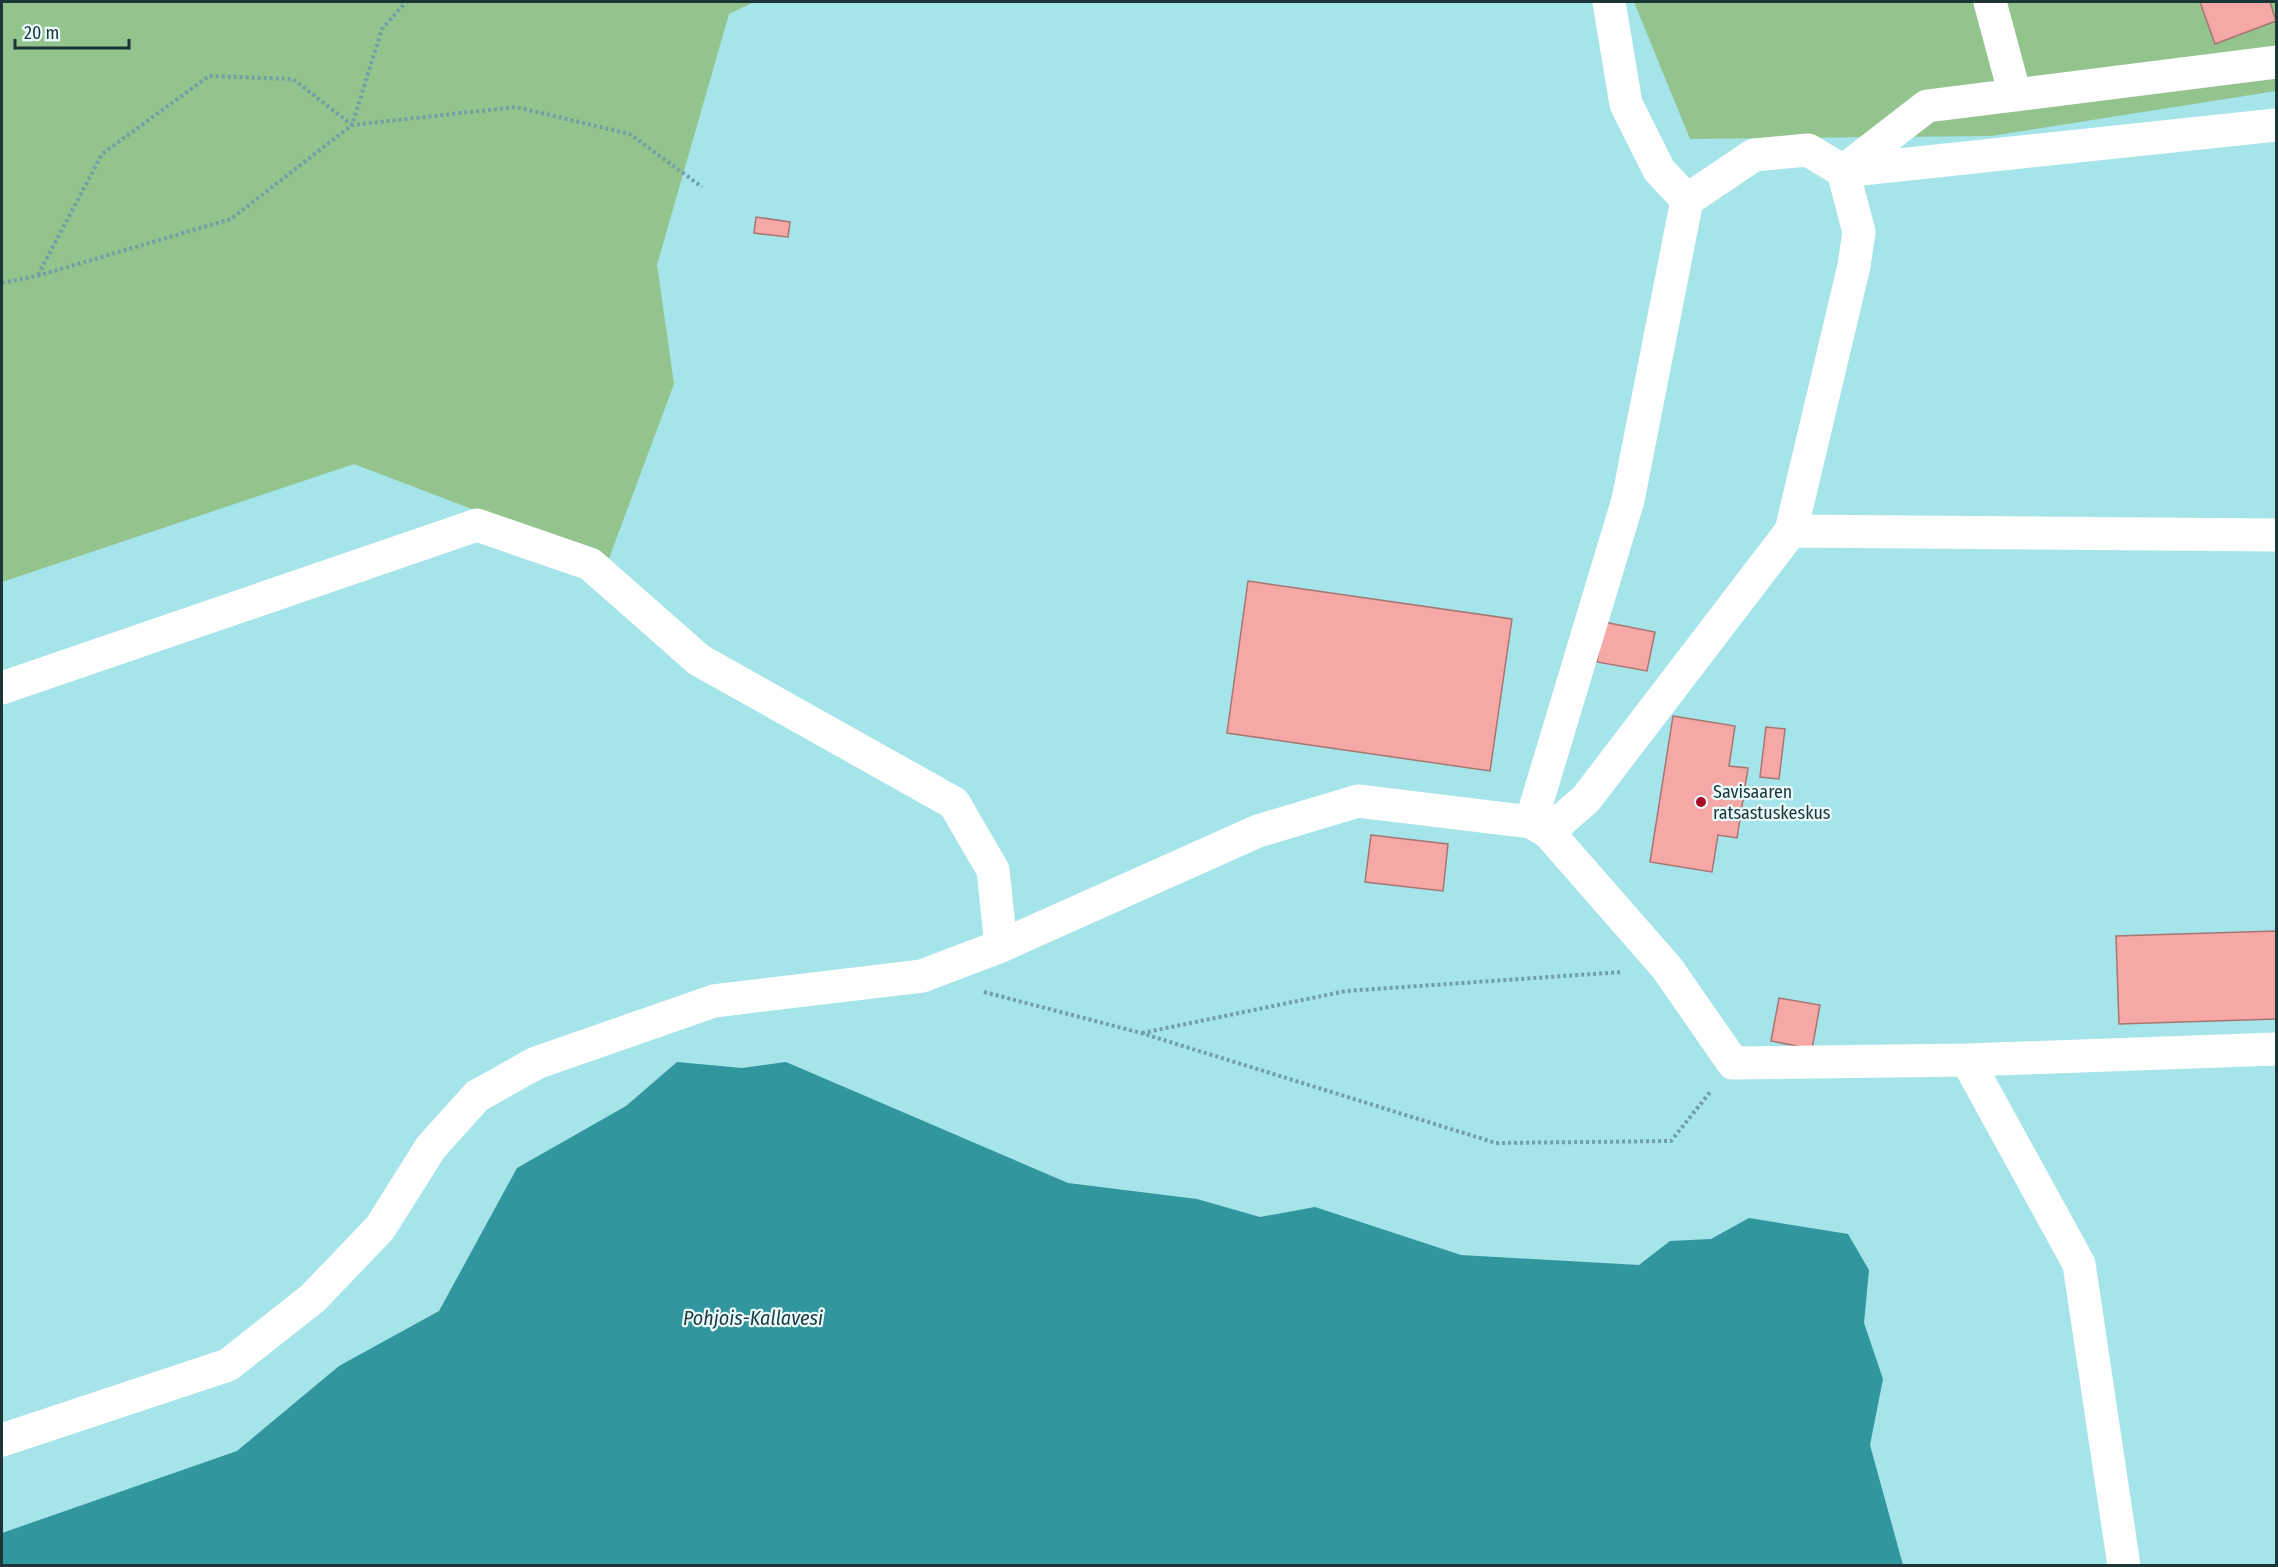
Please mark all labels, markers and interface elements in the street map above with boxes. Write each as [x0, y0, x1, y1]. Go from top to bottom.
scale bar [15, 12, 129, 50]
text: 20 m [24, 22, 59, 44]
place label: Savisaaren ratsastuskeskus [1713, 781, 1831, 824]
marker: Savisaaren ratsastuskeskus [1694, 795, 1708, 809]
water label: Pohjois-Kallavesi [683, 1306, 823, 1330]

